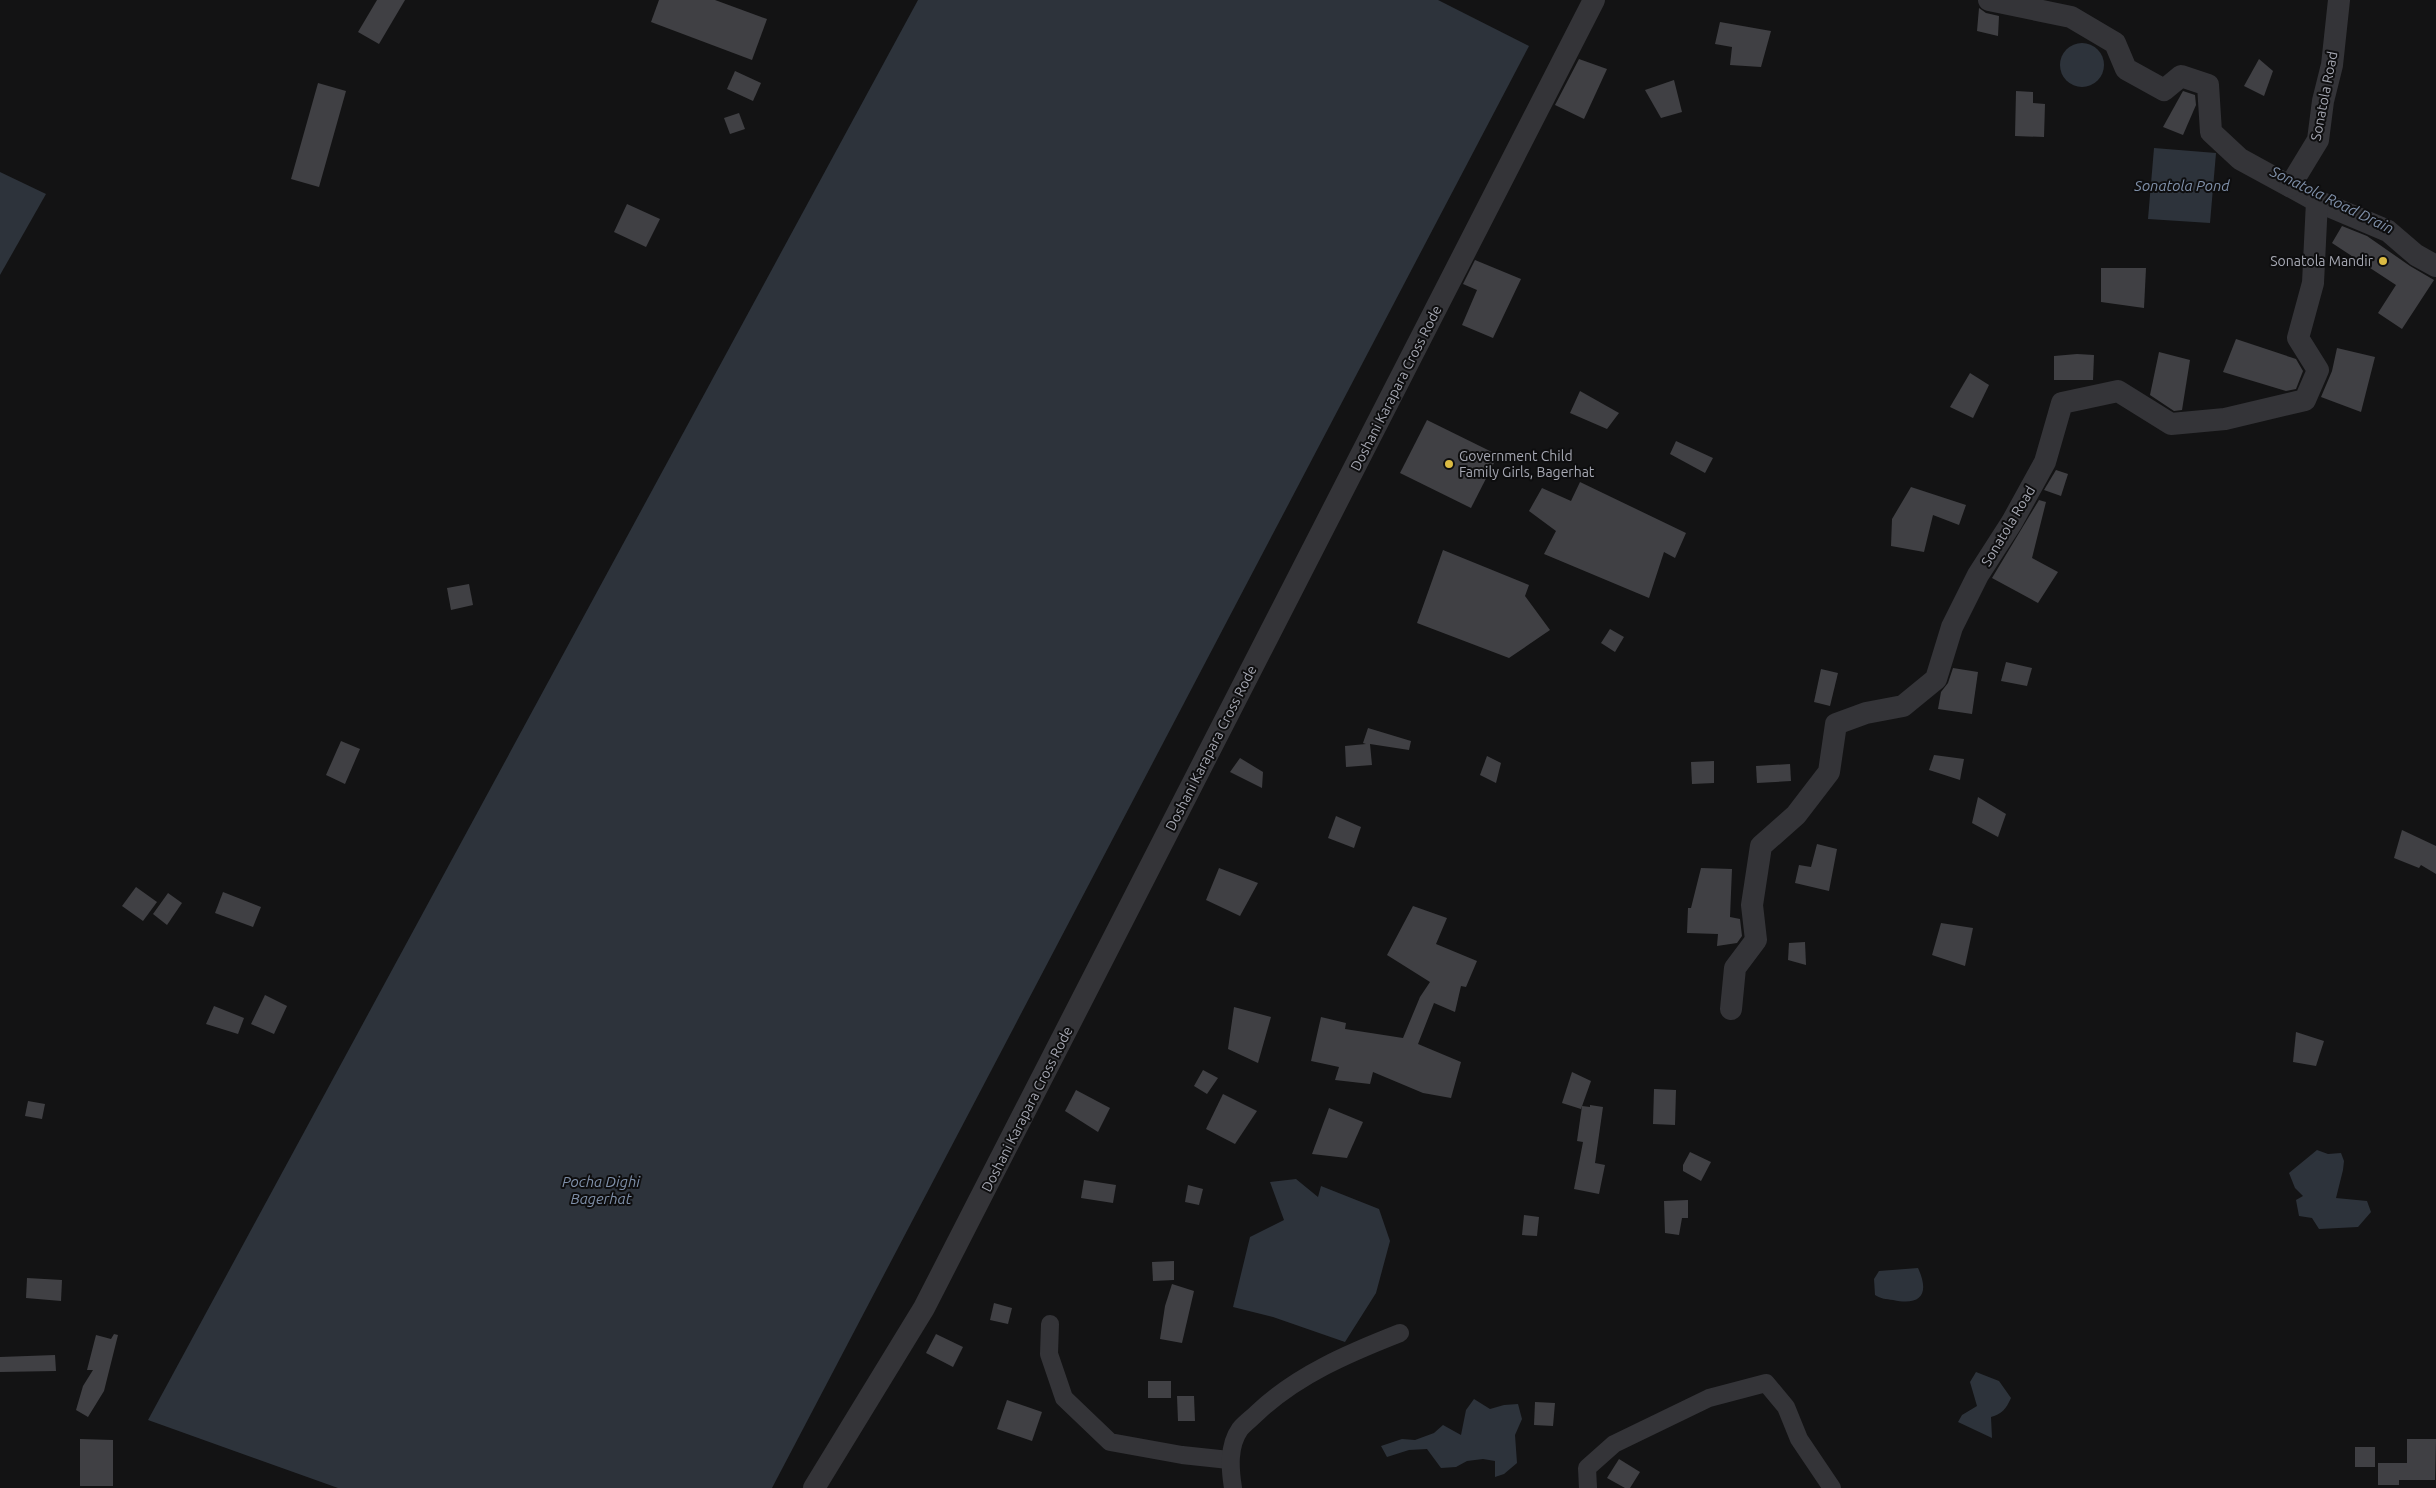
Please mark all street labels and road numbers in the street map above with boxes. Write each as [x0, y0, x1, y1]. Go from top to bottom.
street label: Sonatola Road [2307, 50, 2341, 142]
street label: Doshani Karapara Cross Rode [1347, 303, 1445, 473]
street label: Sonatola Road [1978, 483, 2038, 569]
street label: Doshani Karapara Cross Rode [1162, 663, 1260, 833]
street label: Doshani Karapara Cross Rode [978, 1024, 1076, 1194]

